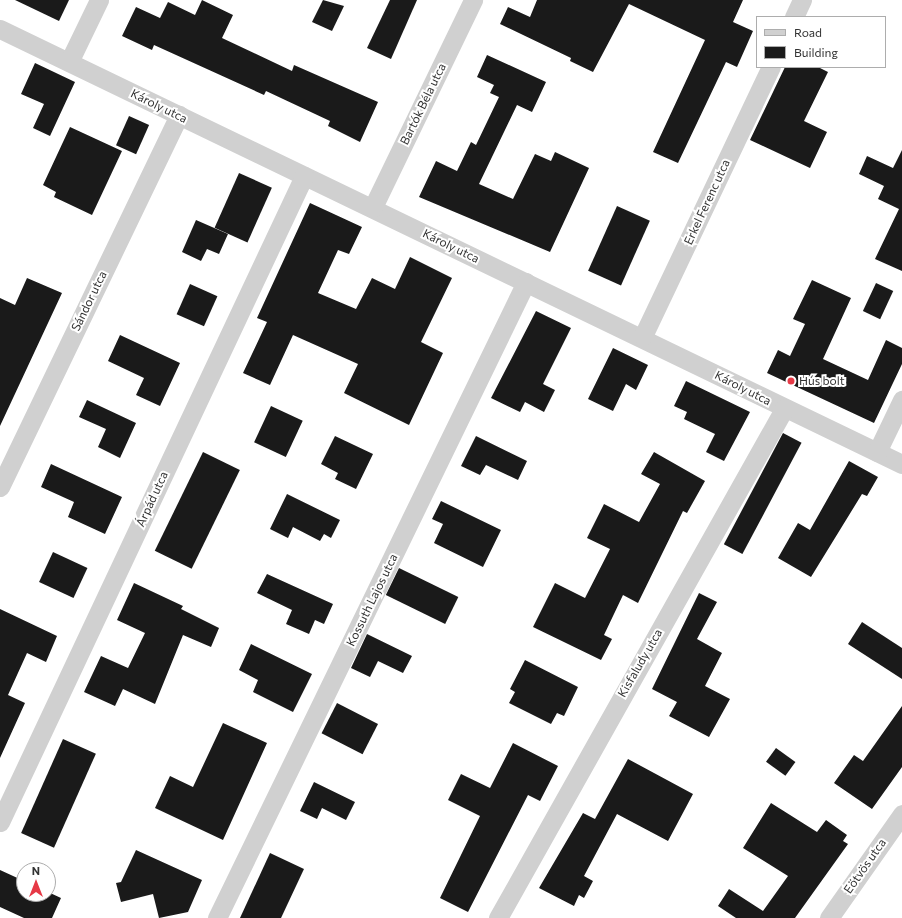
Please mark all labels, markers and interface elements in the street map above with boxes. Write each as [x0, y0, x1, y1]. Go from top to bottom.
legend [756, 16, 886, 68]
text: Road [794, 25, 822, 39]
text: Building [794, 45, 838, 59]
street label: Bartók Béla utca [397, 61, 449, 147]
street label: Károly utca [128, 86, 190, 126]
street label: Erkel Ferenc utca [681, 157, 733, 247]
street label: Károly utca [420, 226, 482, 266]
street label: Sándor utca [68, 269, 110, 333]
street label: Károly utca [712, 368, 774, 408]
place label: Hús bolt [799, 374, 845, 388]
marker: Hús bolt [786, 376, 796, 386]
street label: Árpád utca [133, 469, 171, 529]
street label: Kossuth Lajos utca [343, 551, 401, 649]
street label: Kisfaludy utca [615, 626, 665, 700]
street label: Eötvös utca [841, 836, 889, 896]
north arrow [16, 862, 56, 902]
text: N [32, 864, 40, 877]

